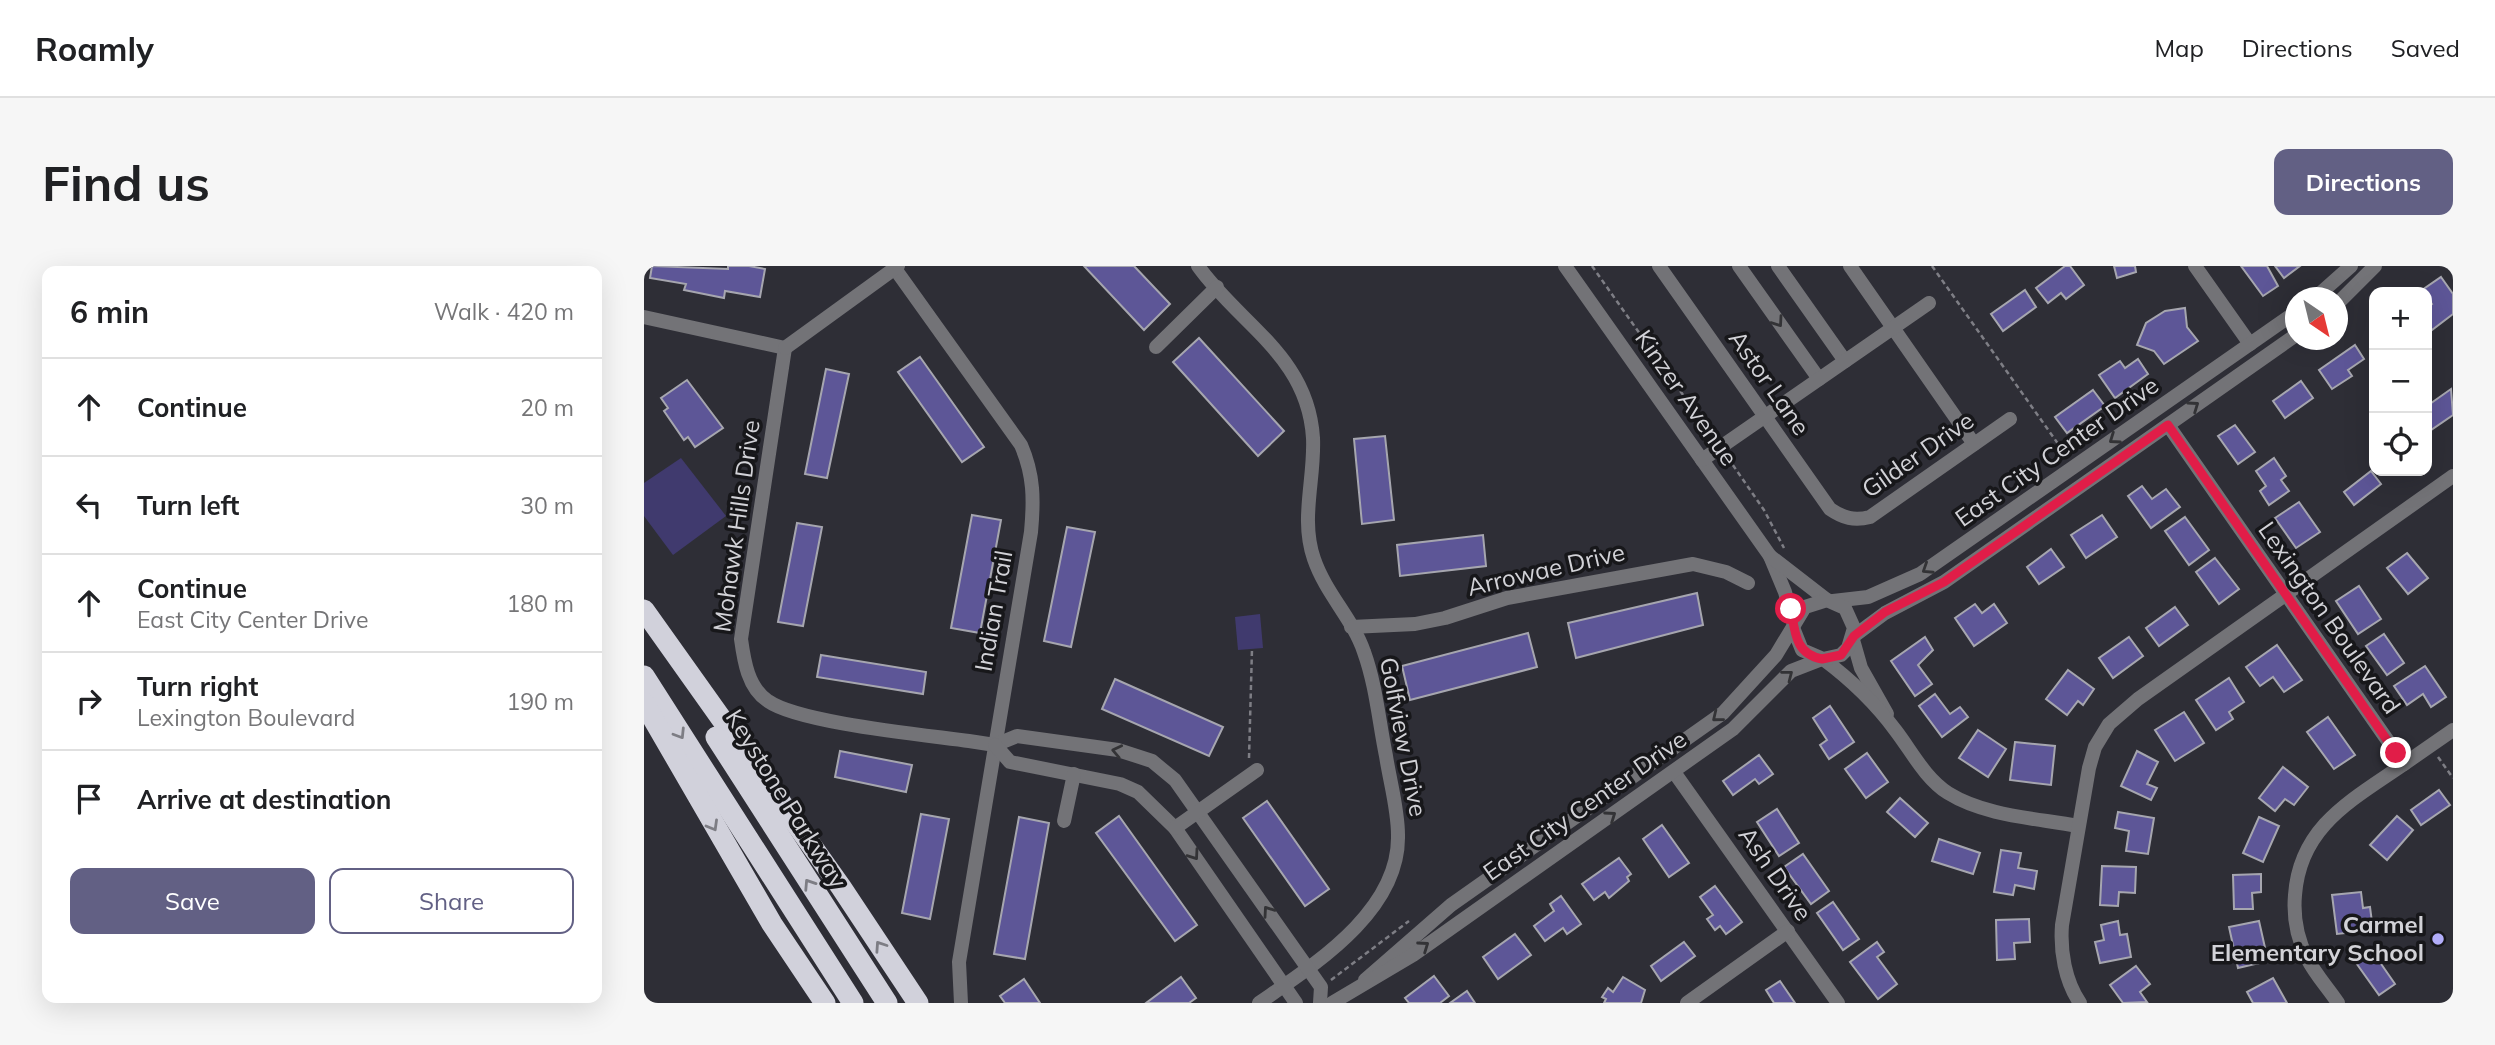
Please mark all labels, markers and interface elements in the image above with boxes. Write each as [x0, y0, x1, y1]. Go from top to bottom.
text: Roamly [35, 28, 154, 69]
text: Map [2154, 33, 2204, 63]
text: Directions [2242, 33, 2353, 63]
text: Saved [2391, 33, 2460, 63]
button: Directions [2274, 149, 2453, 215]
text: Find us [42, 152, 210, 213]
north arrow [2285, 287, 2348, 350]
map controls [2369, 287, 2432, 476]
button: + [2369, 287, 2432, 350]
text: 6 min [70, 293, 149, 331]
text: Walk · 420 m [434, 297, 574, 326]
one-way arrow [1770, 314, 1782, 327]
street label: Kinzer Avenue [1629, 324, 1745, 471]
street label: Astor Lane [1723, 324, 1817, 441]
button: − [2369, 350, 2432, 413]
street label: East City Center Drive [1949, 370, 2164, 533]
icon: ahead [70, 388, 108, 426]
text: Continue [137, 391, 247, 424]
text: 20 m [520, 393, 574, 422]
one-way arrow [2186, 402, 2199, 414]
street label: Gilder Drive [1856, 405, 1979, 504]
button: locate [2369, 413, 2432, 476]
street label: Mohawk Hills Drive [706, 418, 766, 634]
one-way arrow [2109, 431, 2122, 443]
icon: left [70, 486, 108, 524]
text: Turn left [137, 489, 239, 522]
text: 30 m [520, 491, 574, 520]
street label: Lexington Boulevard [2252, 516, 2407, 719]
street label: Arrowae Drive [1464, 536, 1627, 602]
street label: Indian Trail [968, 548, 1018, 674]
one-way arrow [1922, 561, 1935, 574]
text: Continue [137, 572, 247, 605]
icon: ahead [70, 584, 108, 622]
text: 180 m [506, 589, 574, 618]
route start [1775, 593, 1806, 624]
text: East City Center Drive [137, 605, 368, 634]
street label: Golfview Drive [1374, 655, 1434, 819]
text: Turn right [137, 670, 258, 703]
one-way arrow [1781, 671, 1793, 683]
icon: right [70, 682, 108, 720]
text: 190 m [506, 687, 574, 716]
text: Lexington Boulevard [137, 703, 355, 732]
street label: Keystone Parkway [720, 703, 854, 894]
one-way arrow [1713, 709, 1725, 722]
street label: East City Center Drive [1477, 724, 1692, 887]
one-way arrow [672, 726, 685, 739]
route end [2380, 737, 2411, 768]
one-way arrow [1111, 745, 1123, 760]
icon: arrive [70, 780, 108, 818]
text: Arrive at destination [137, 783, 392, 816]
one-way arrow [1603, 812, 1616, 824]
one-way arrow [705, 819, 718, 832]
street label: Ash Drive [1733, 821, 1819, 926]
one-way arrow [1186, 847, 1198, 860]
button: Save [70, 868, 315, 934]
button: Share [329, 868, 574, 934]
one-way arrow [805, 879, 818, 892]
one-way arrow [1264, 906, 1276, 919]
place label: Carmel Elementary School [2211, 909, 2424, 967]
marker: Carmel Elementary School [2430, 931, 2446, 947]
one-way arrow [876, 941, 888, 954]
one-way arrow [1416, 942, 1429, 955]

